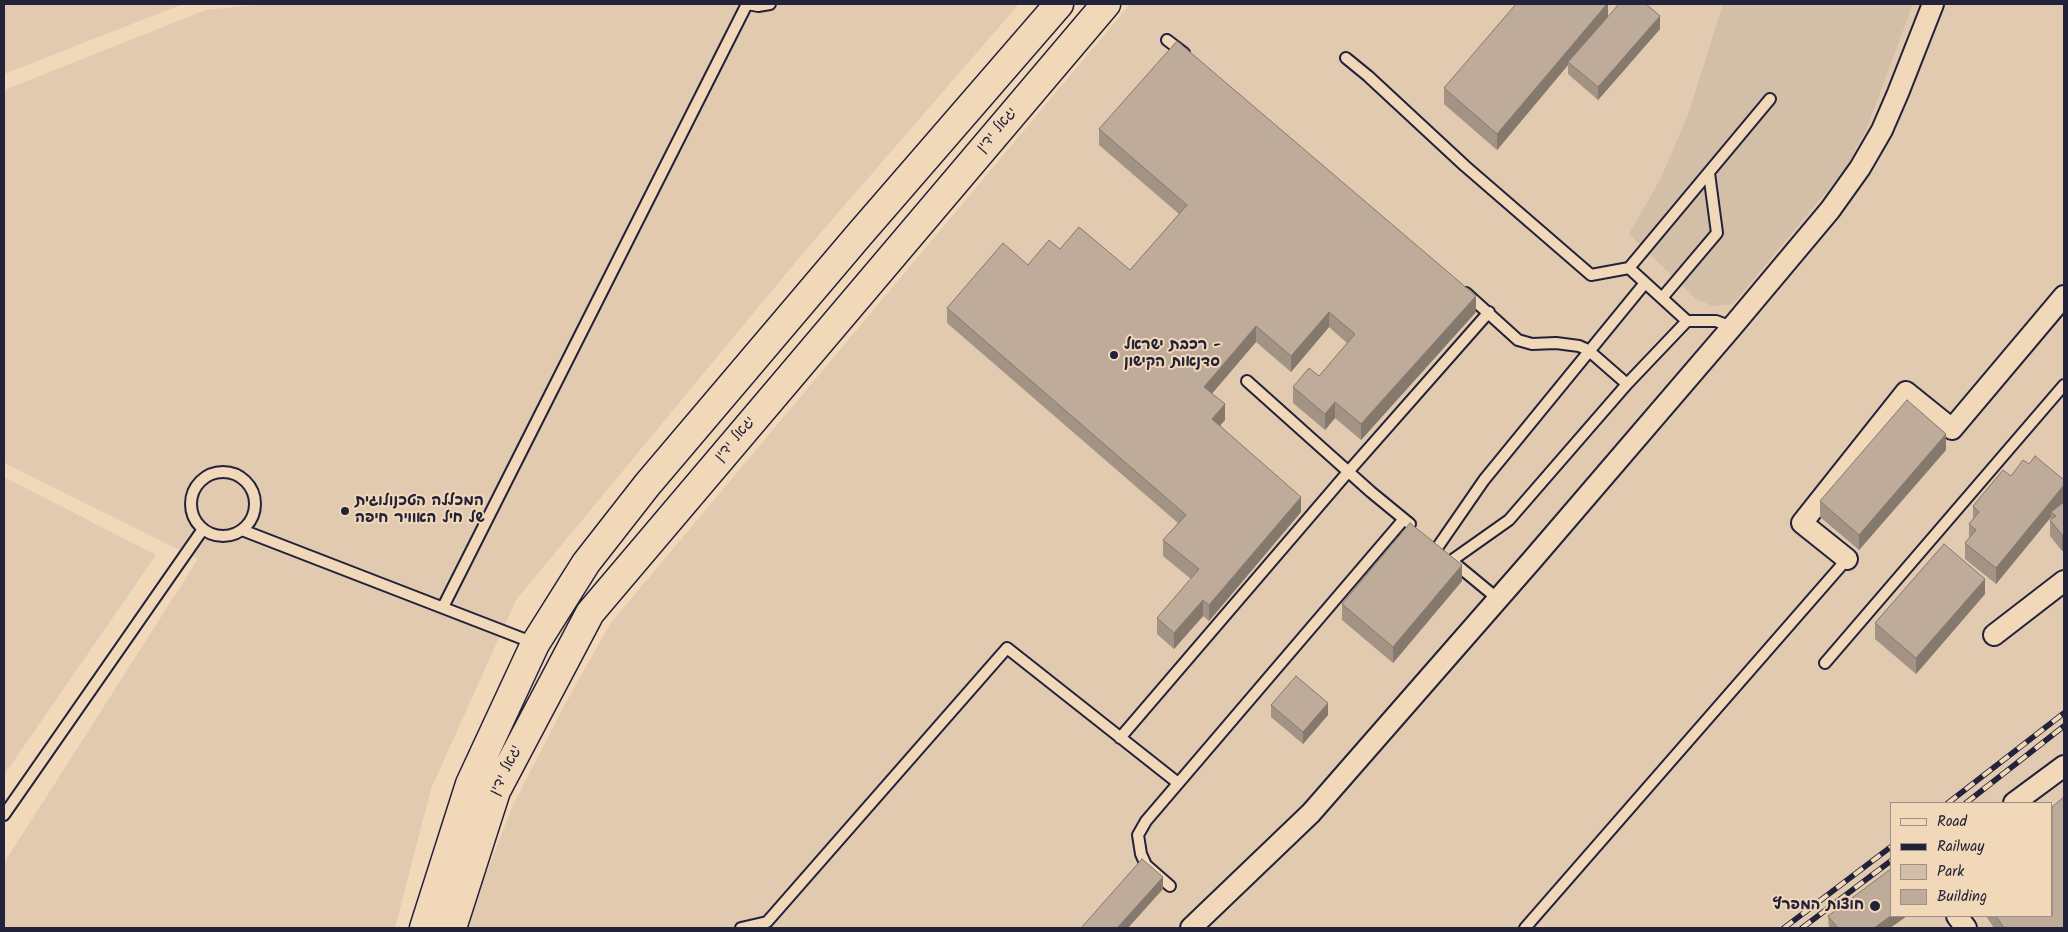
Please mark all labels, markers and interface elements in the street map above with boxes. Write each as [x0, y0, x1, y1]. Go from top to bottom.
street label: יגאל ידין [974, 105, 1022, 157]
place label: רכבת ישראל - סדנאות הקישון [1124, 337, 1221, 372]
marker: רכבת ישראל - סדנאות הקישון [1108, 349, 1120, 361]
street label: יגאל ידין [712, 414, 760, 466]
place label: המכללה הטכנולוגית של חיל האוויר חיפה [355, 493, 485, 528]
marker: המכללה הטכנולוגית של חיל האוויר חיפה [339, 505, 351, 517]
street label: יגאל ידין [487, 743, 527, 799]
legend [1890, 802, 2053, 917]
text: Road [1937, 810, 1967, 834]
text: Railway [1937, 835, 1984, 859]
text: Park [1937, 860, 1964, 884]
text: Building [1937, 885, 1987, 909]
place label: חוצות המפרץ [1772, 897, 1864, 915]
marker: חוצות המפרץ [1868, 899, 1882, 913]

